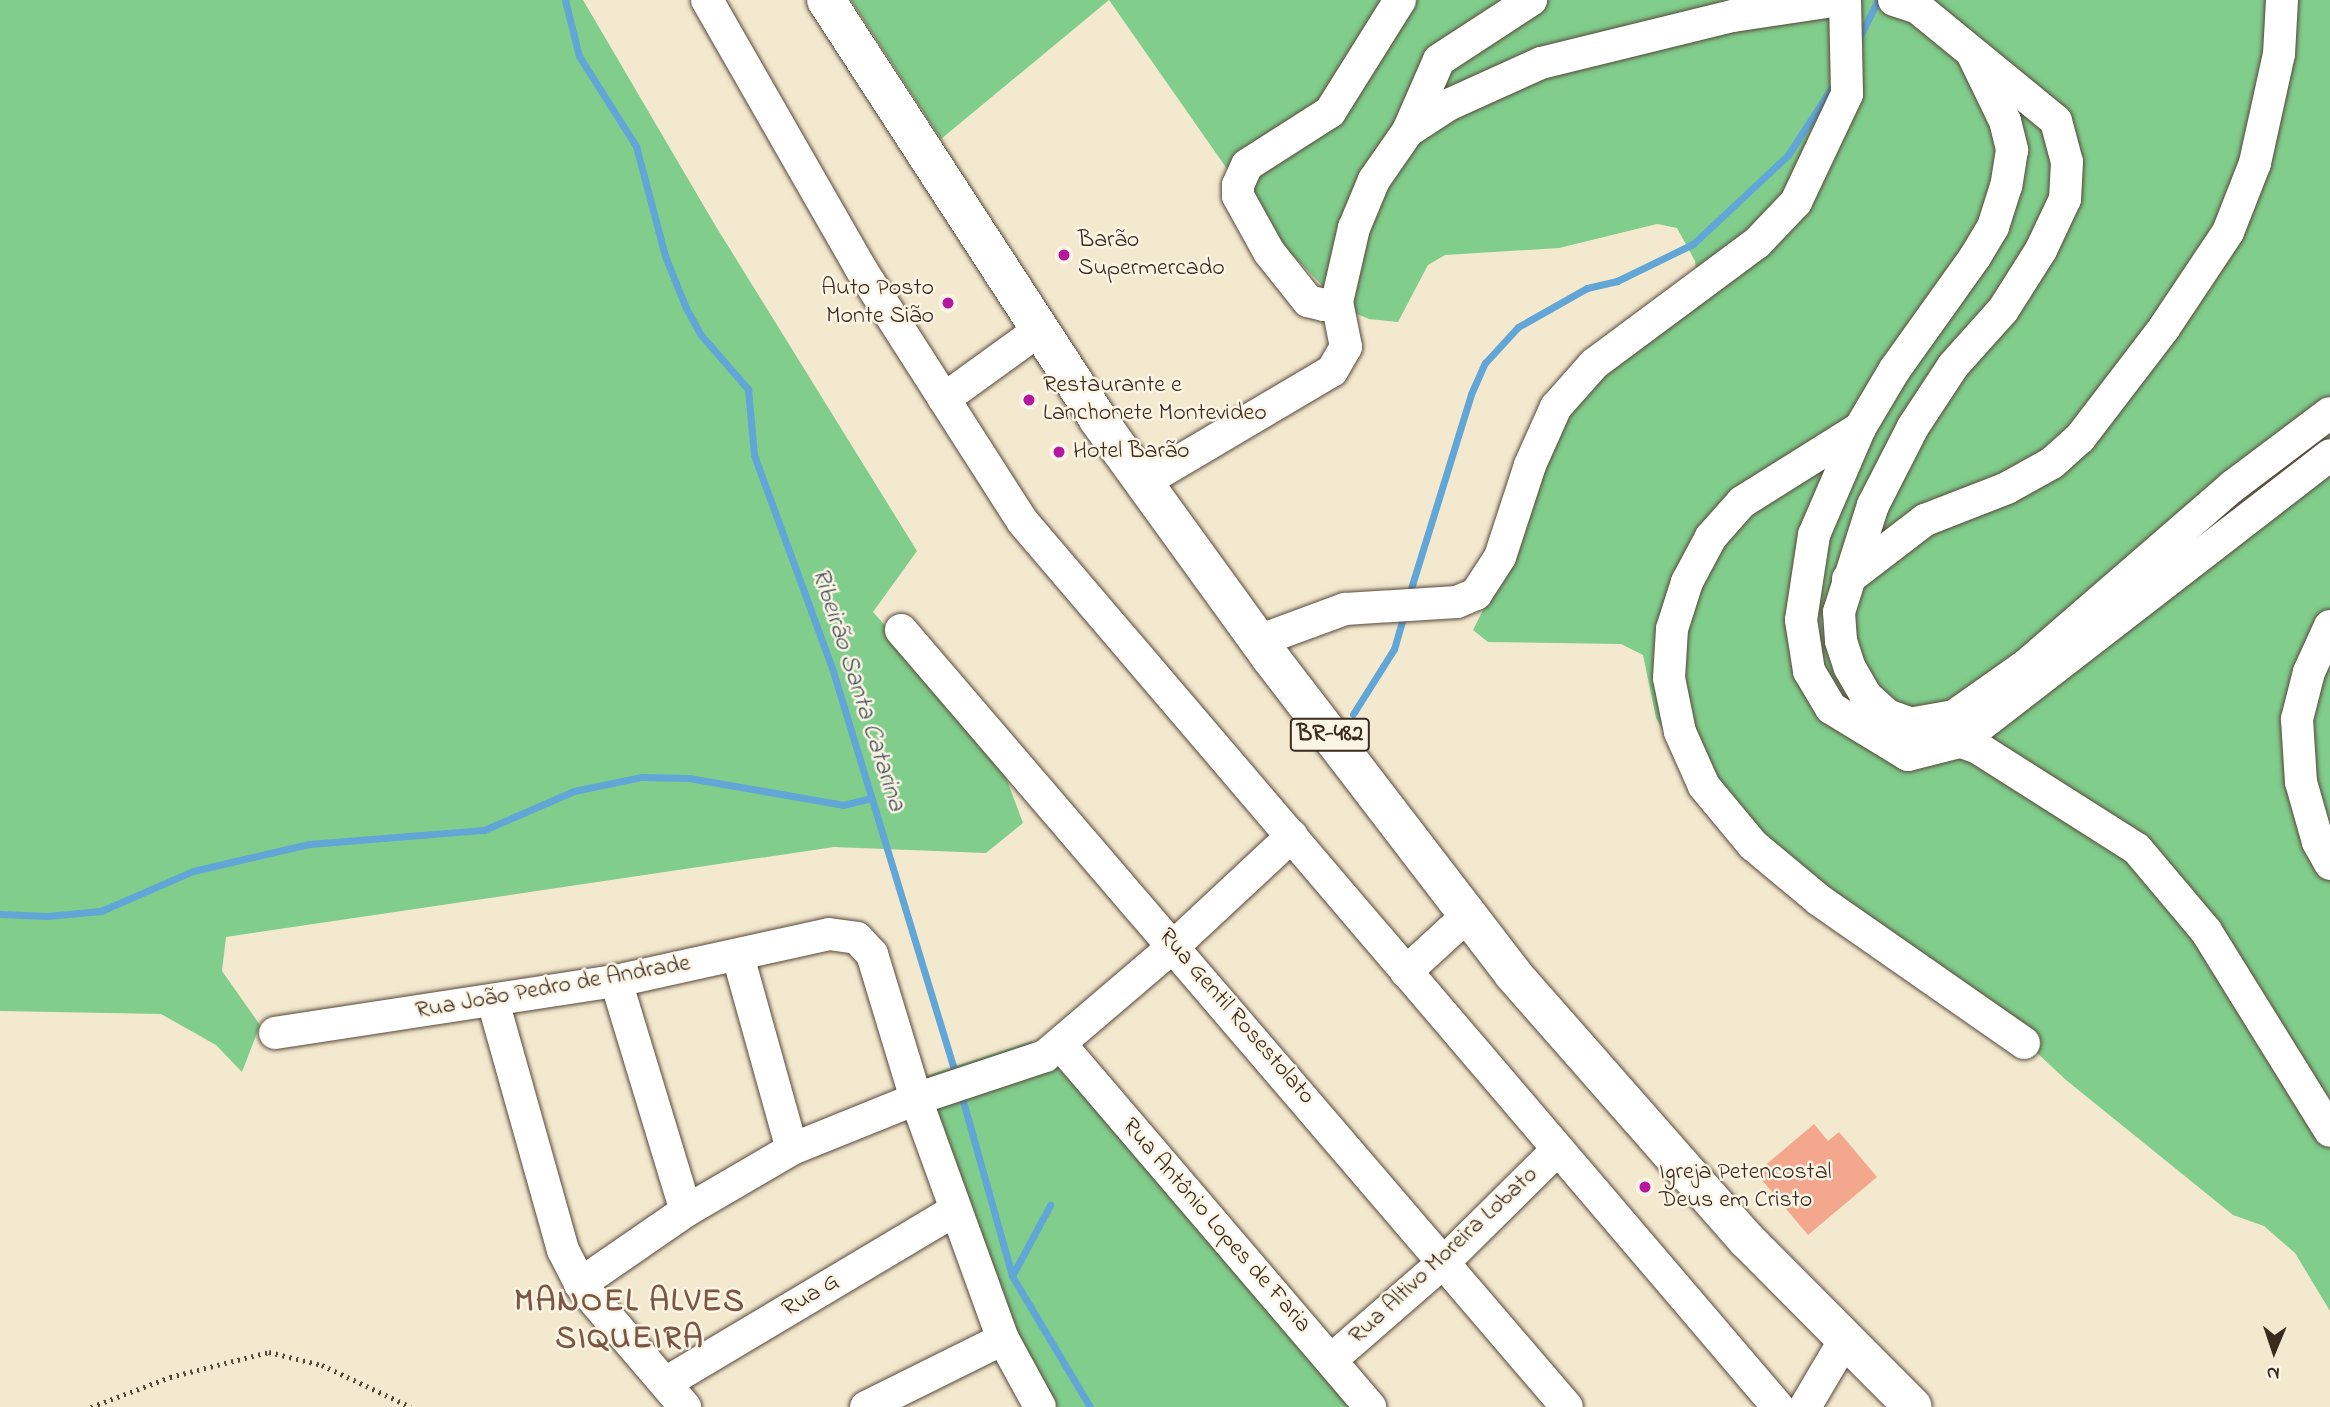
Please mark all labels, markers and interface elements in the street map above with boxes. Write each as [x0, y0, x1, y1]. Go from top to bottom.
place label: Barão Supermercado [1078, 227, 1225, 283]
marker: Barão Supermercado [1056, 247, 1072, 263]
place label: Auto Posto Monte Sião [821, 275, 934, 331]
marker: Auto Posto Monte Sião [940, 295, 956, 311]
place label: Restaurante e Lanchonete Montevideo [1043, 372, 1267, 428]
marker: Restaurante e Lanchonete Montevideo [1021, 392, 1037, 408]
place label: Hotel Barão [1073, 438, 1189, 466]
marker: Hotel Barão [1051, 444, 1067, 460]
water label: Ribeirão Santa Catarina [803, 564, 911, 816]
road number: BR-482 [1290, 716, 1370, 754]
street label: Rua Gentil Rosestolato [1152, 923, 1320, 1111]
street label: Rua João Pedro de Andrade [413, 950, 693, 1026]
street label: Rua Antônio Lopes de Faria [1115, 1113, 1317, 1339]
place label: Igreja Petencostal Deus em Cristo [1659, 1159, 1832, 1215]
street label: Rua Altivo Moreira Lobato [1344, 1161, 1544, 1351]
marker: Igreja Petencostal Deus em Cristo [1637, 1179, 1653, 1195]
street label: Rua G [777, 1268, 845, 1324]
district label: MANOEL ALVES SIQUEIRA [516, 1285, 744, 1360]
north arrow [2239, 1316, 2309, 1386]
text: N [2266, 1359, 2280, 1386]

